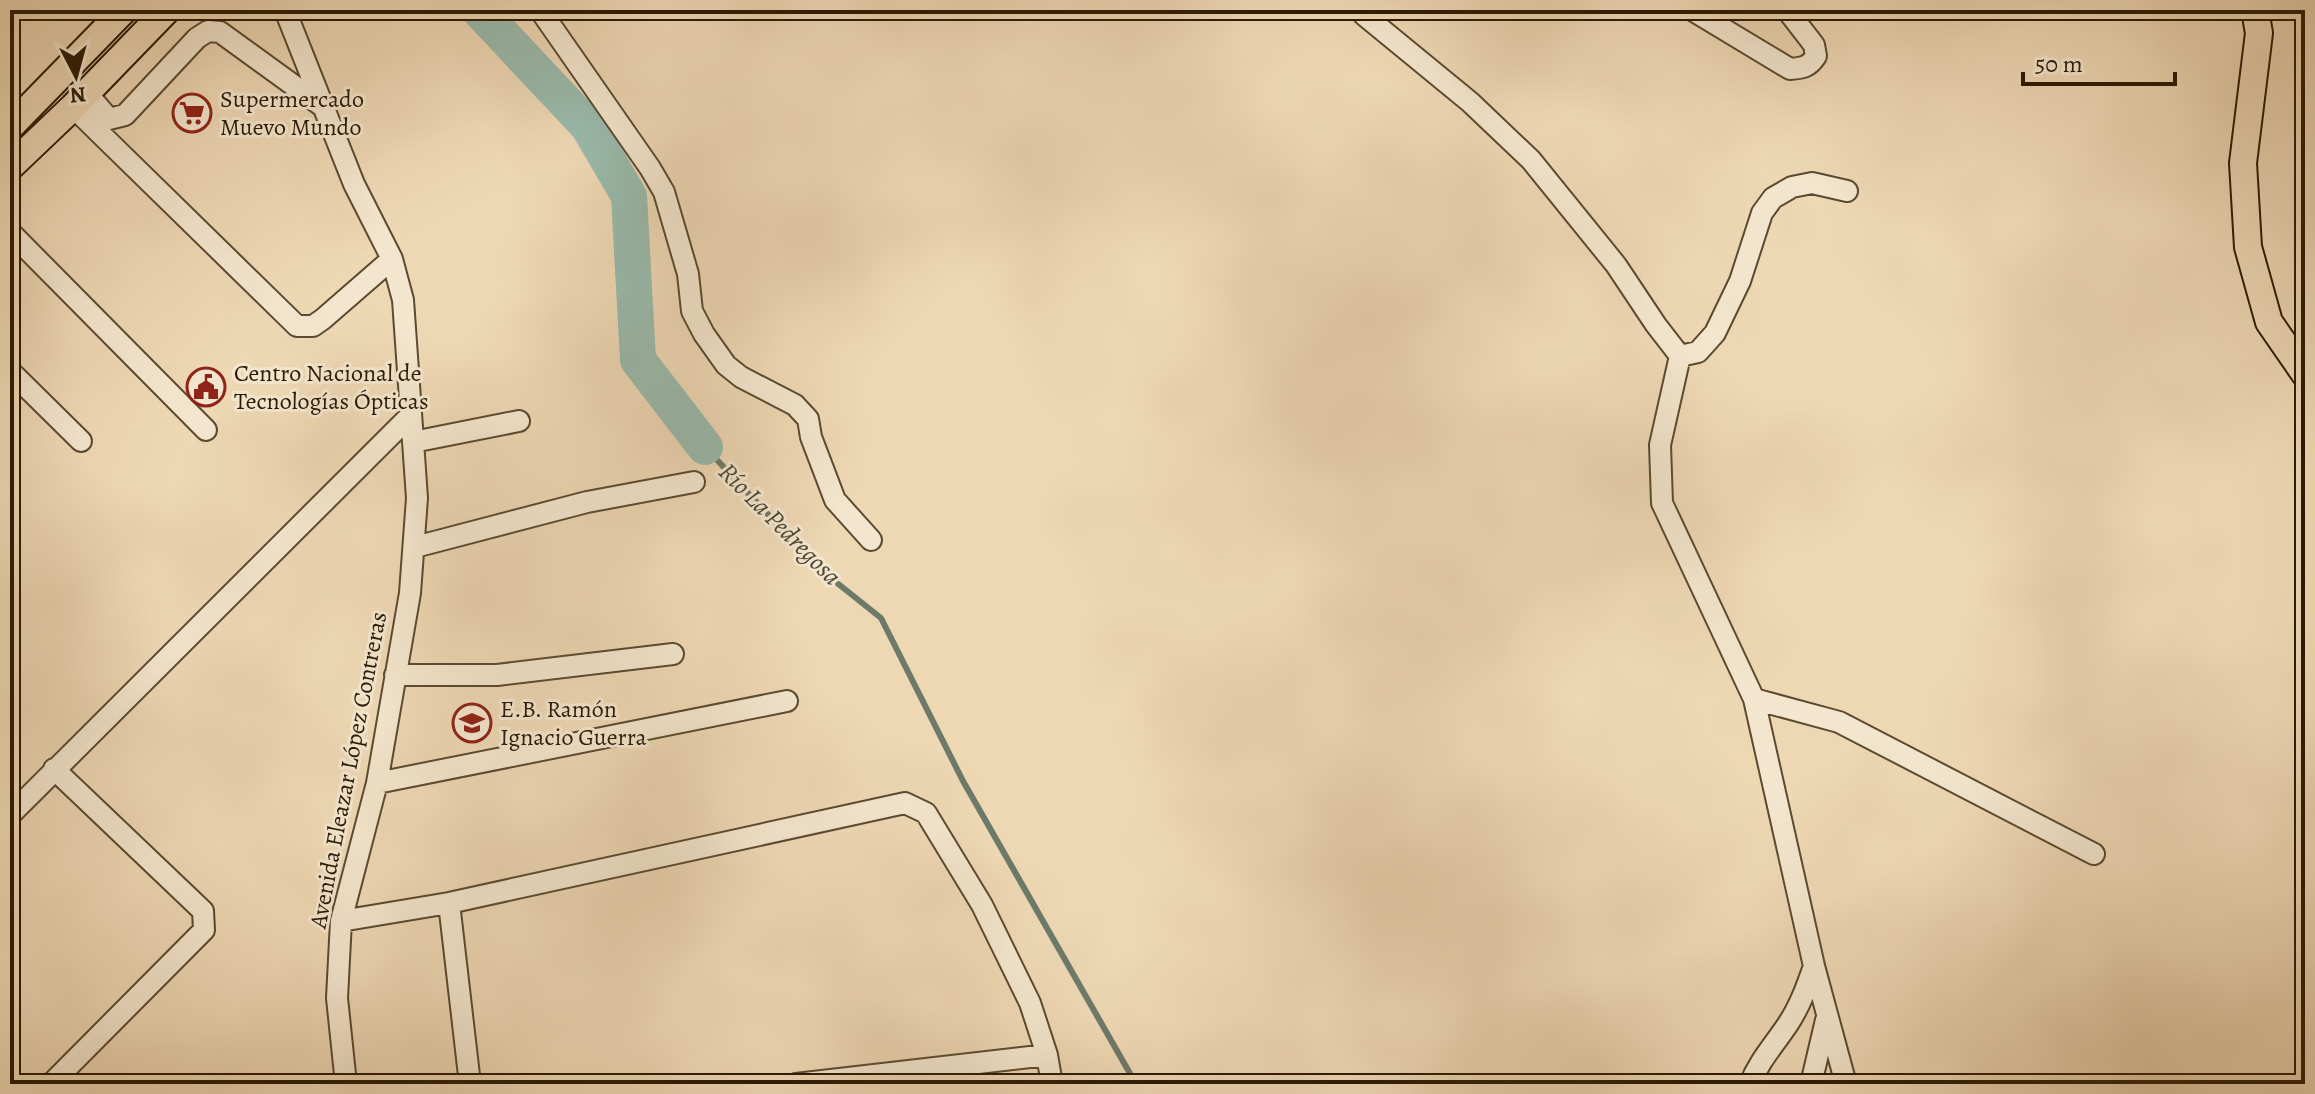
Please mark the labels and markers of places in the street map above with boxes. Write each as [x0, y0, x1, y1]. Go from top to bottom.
place label: Supermercado Muevo Mundo [220, 83, 364, 143]
supermarket icon: Supermercado Muevo Mundo [171, 92, 213, 134]
place label: Centro Nacional de Tecnologías Ópticas [234, 357, 429, 417]
public building icon: Centro Nacional de Tecnologías Ópticas [185, 366, 227, 408]
place label: E.B. Ramón Ignacio Guerra [500, 693, 648, 753]
school or university icon: E.B. Ramón Ignacio Guerra [451, 702, 493, 744]

